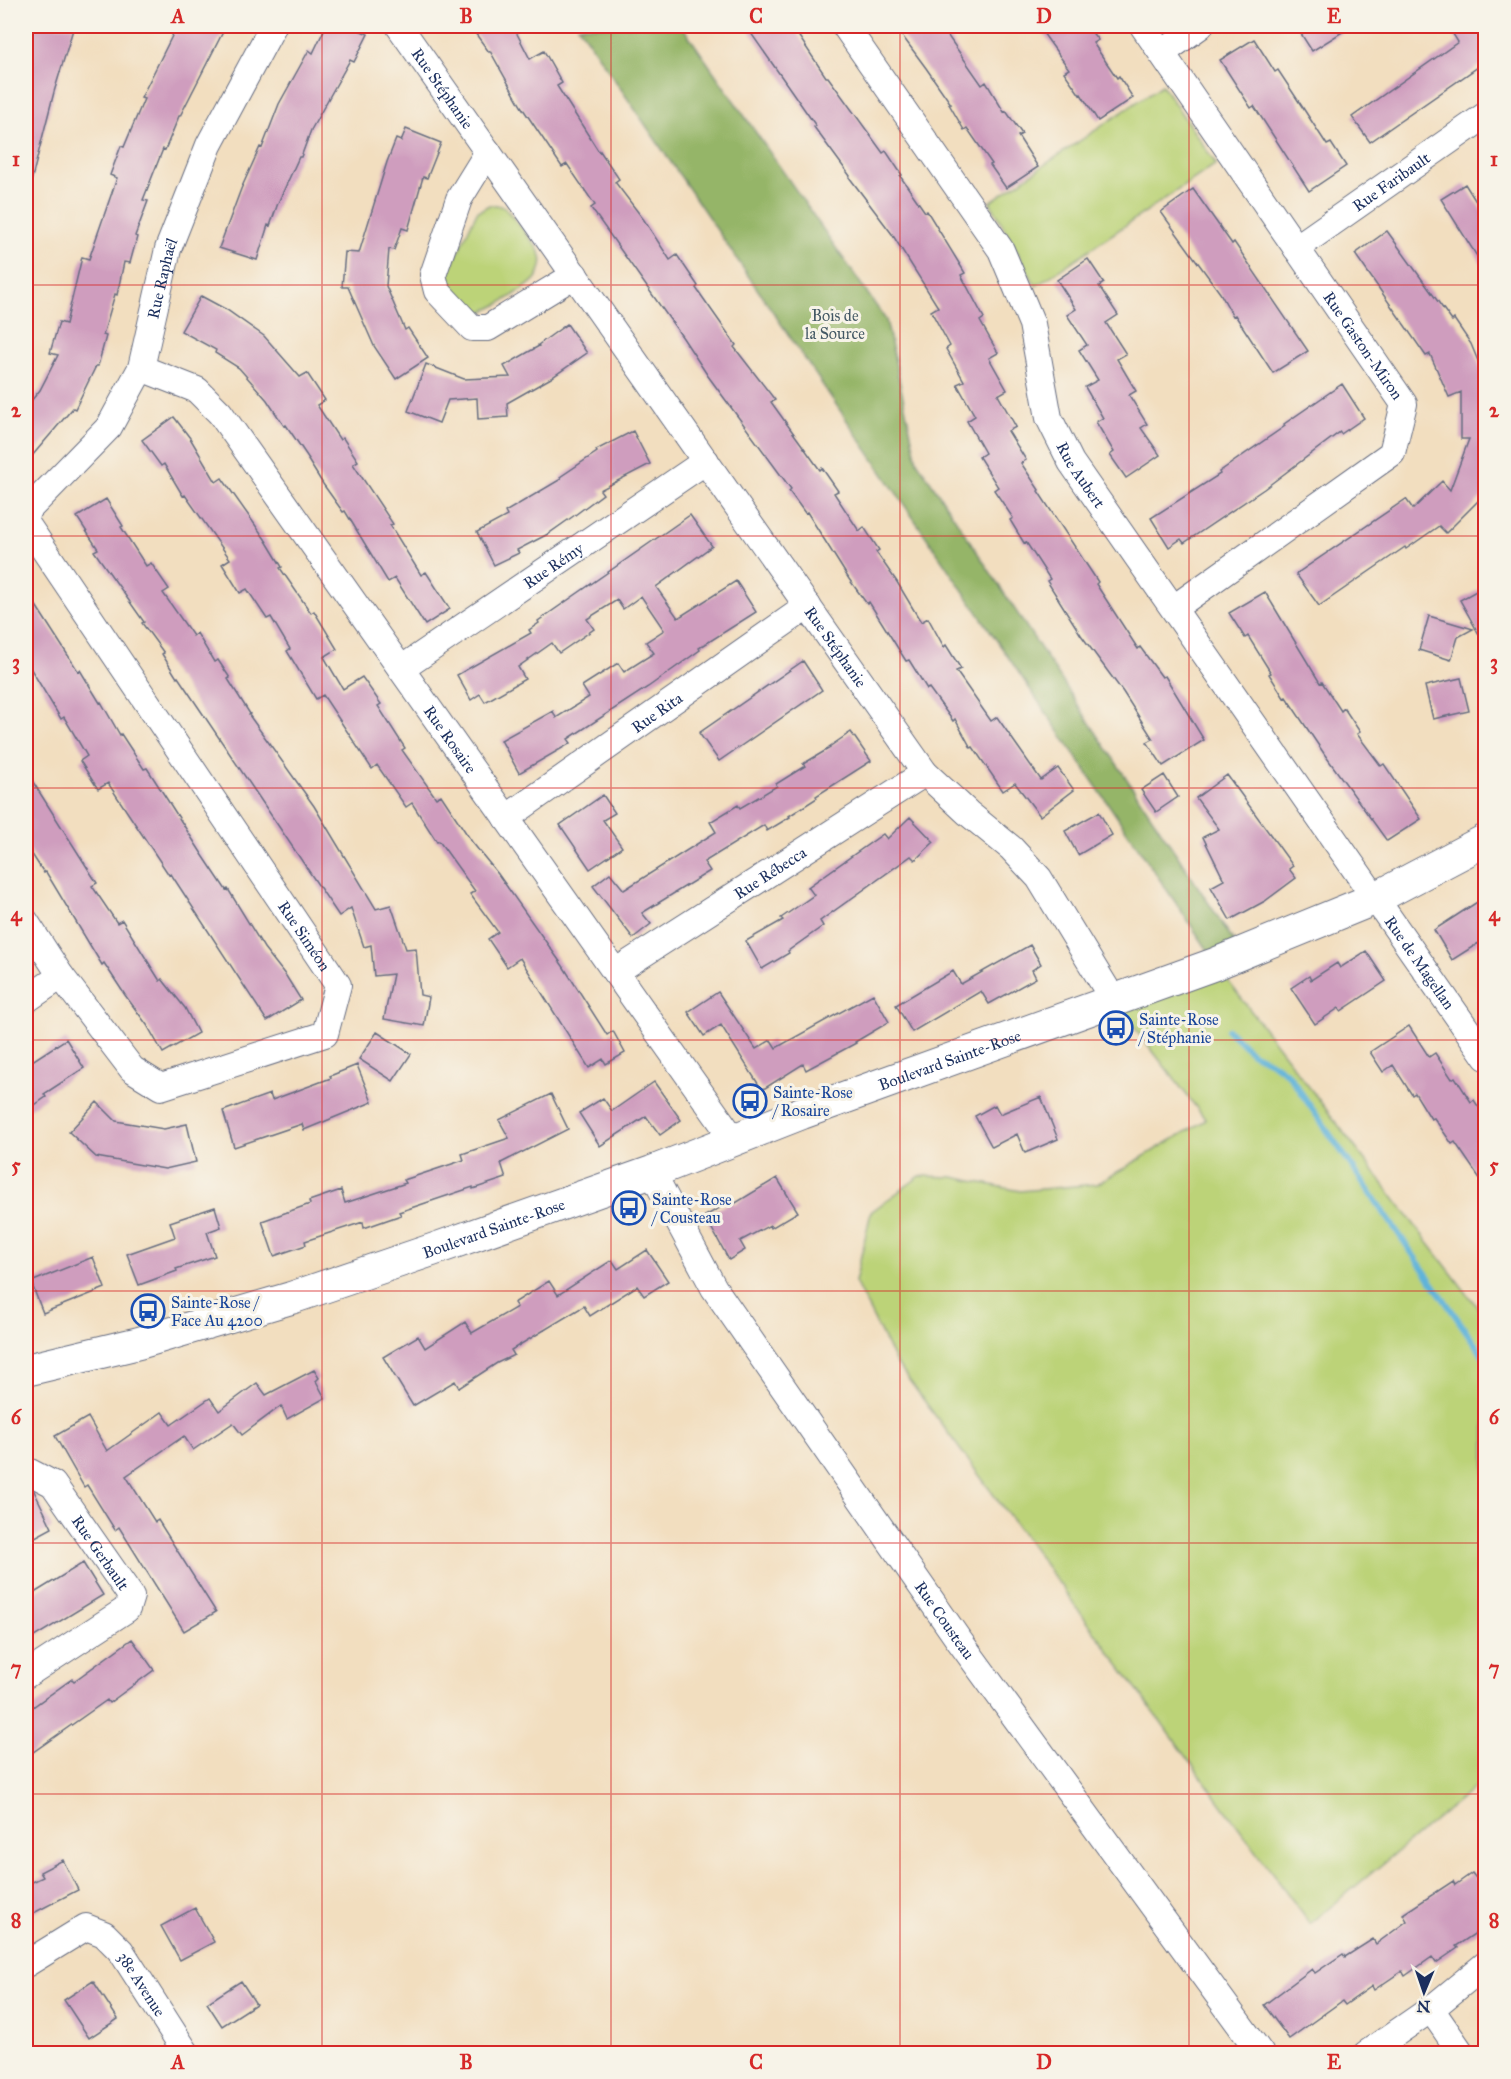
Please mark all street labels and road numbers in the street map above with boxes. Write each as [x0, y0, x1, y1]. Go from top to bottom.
street label: Rue Stéphanie [408, 44, 478, 133]
street label: Rue Faribault [1349, 148, 1434, 215]
street label: Rue Raphaël [143, 234, 181, 320]
street label: Rue Gaston-Miron [1320, 288, 1408, 403]
street label: Rue Aubert [1053, 439, 1110, 512]
street label: Rue Rémy [519, 538, 587, 592]
street label: Rue Stéphanie [801, 602, 871, 691]
street label: Rue Rita [627, 688, 686, 737]
street label: Rue Rosaire [420, 701, 481, 777]
street label: Rue Rébecca [730, 842, 810, 903]
street label: Rue Siméon [274, 897, 335, 975]
street label: Rue de Magellan [1381, 912, 1459, 1013]
street label: Boulevard Sainte-Rose [876, 1025, 1023, 1094]
street label: Boulevard Sainte-Rose [420, 1194, 568, 1262]
street label: Rue Gerbault [68, 1511, 134, 1594]
street label: Rue Cousteau [911, 1577, 979, 1663]
street label: 38e Avenue [114, 1948, 170, 2020]

